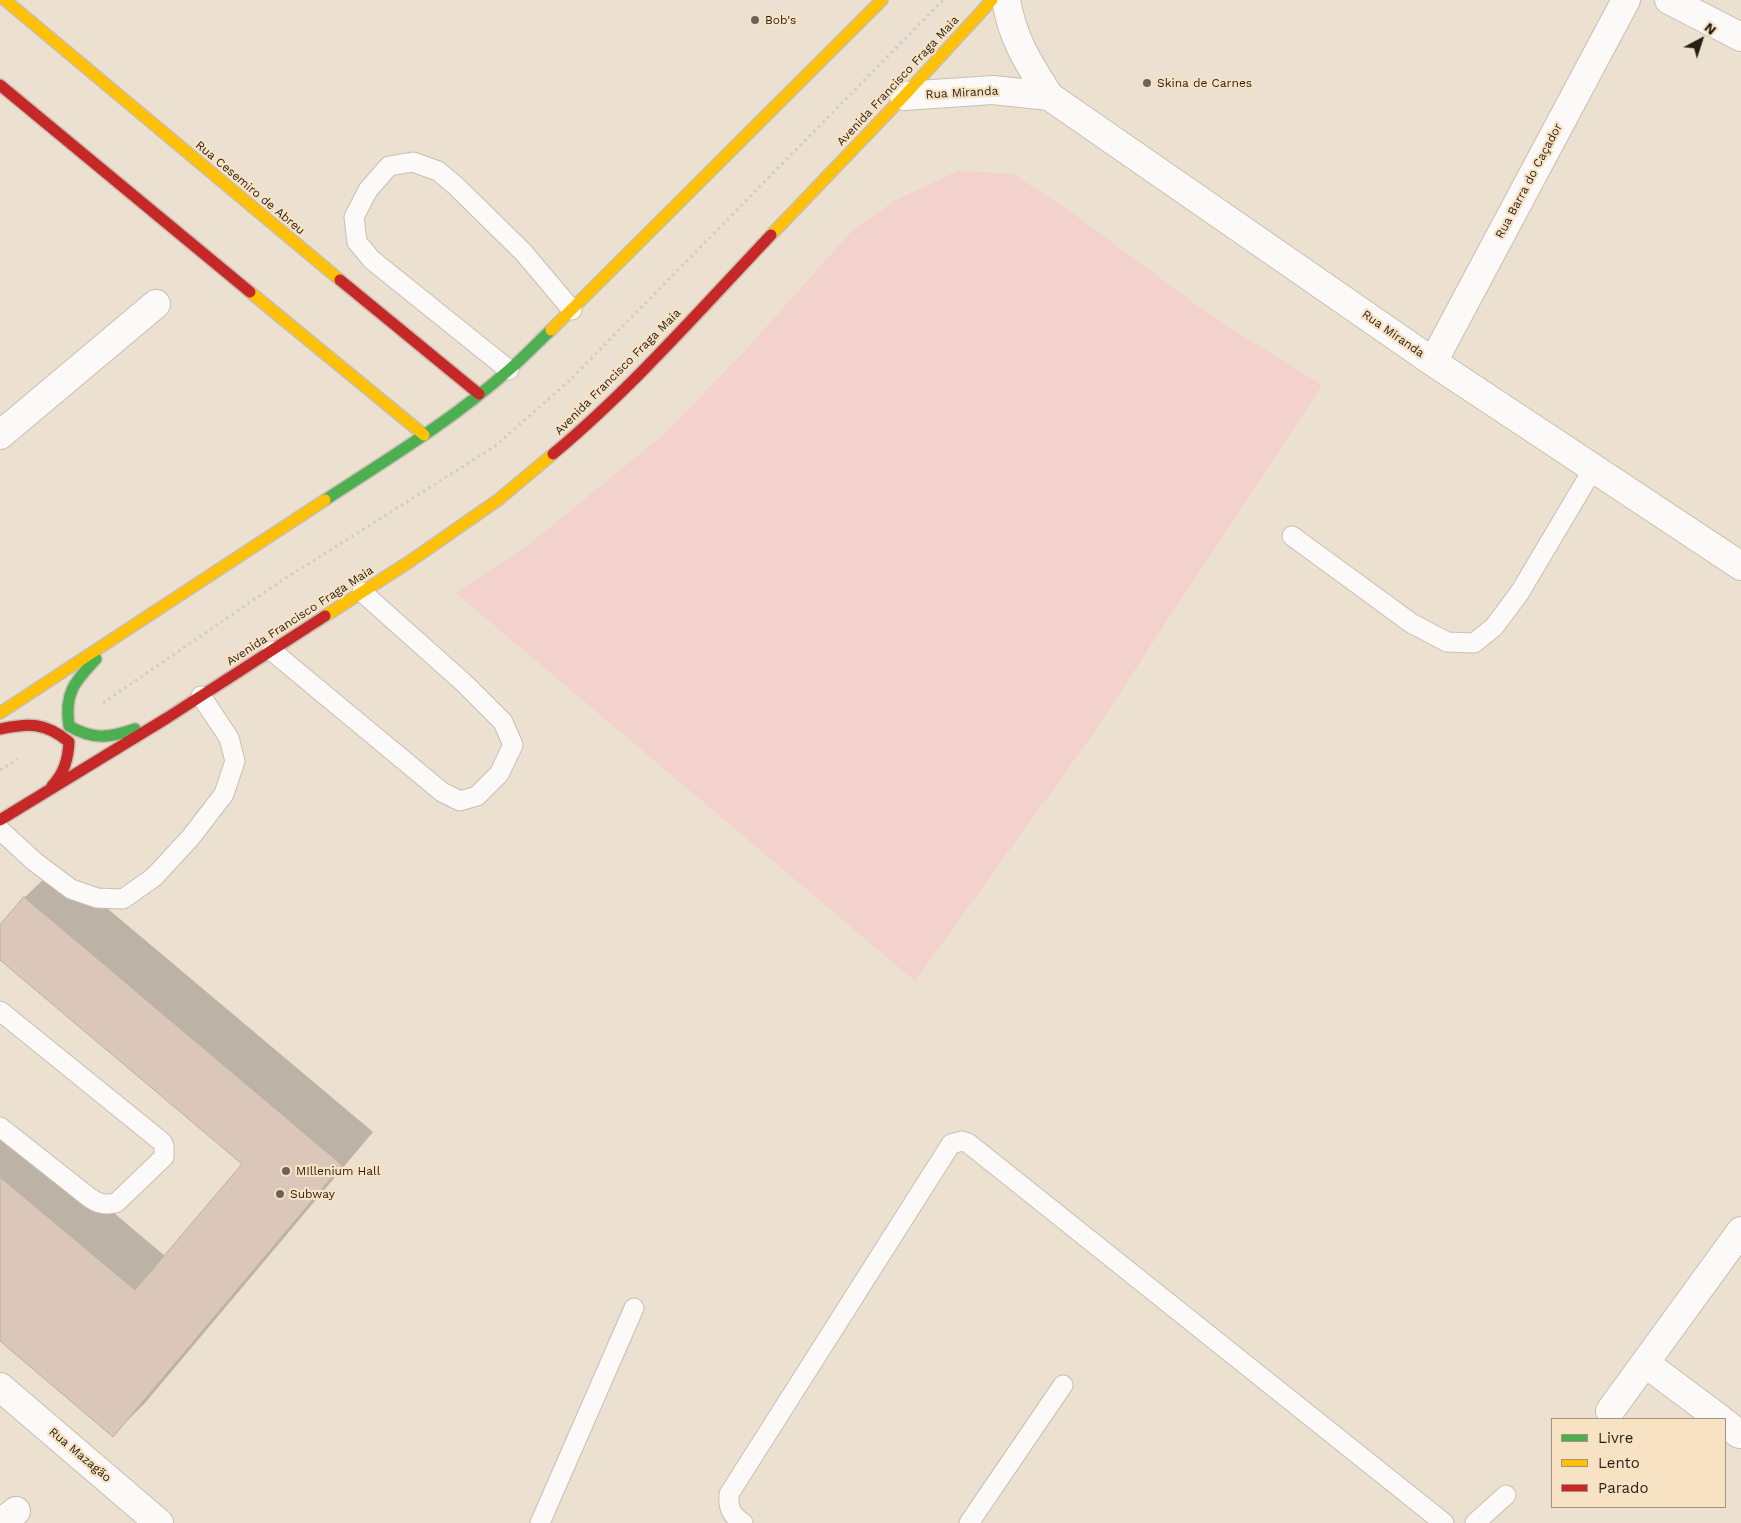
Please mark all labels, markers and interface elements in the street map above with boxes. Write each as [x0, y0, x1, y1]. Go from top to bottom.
place label: Bob's [765, 13, 796, 27]
street label: Avenida Francisco Fraga Maia [834, 13, 962, 149]
marker: Bob's [749, 14, 761, 26]
north arrow [1676, 15, 1726, 65]
text: N [1702, 19, 1720, 38]
place label: Skina de Carnes [1157, 76, 1252, 90]
marker: Skina de Carnes [1141, 77, 1153, 89]
street label: Rua Miranda [925, 84, 999, 102]
street label: Rua Barra do Caçador [1493, 121, 1565, 241]
street label: Rua Cesemiro de Abreu [192, 138, 308, 238]
street label: Avenida Francisco Fraga Maia [552, 306, 684, 438]
street label: Rua Miranda [1359, 307, 1427, 361]
street label: Avenida Francisco Fraga Maia [224, 563, 376, 669]
place label: MIllenium Hall [296, 1164, 380, 1178]
marker: MIllenium Hall [280, 1165, 292, 1177]
place label: Subway [290, 1187, 335, 1201]
marker: Subway [274, 1188, 286, 1200]
legend [1551, 1418, 1726, 1508]
street label: Rua Mazagão [46, 1425, 114, 1485]
text: Livre [1598, 1429, 1633, 1447]
text: Lento [1598, 1454, 1640, 1472]
text: Parado [1598, 1479, 1648, 1497]

